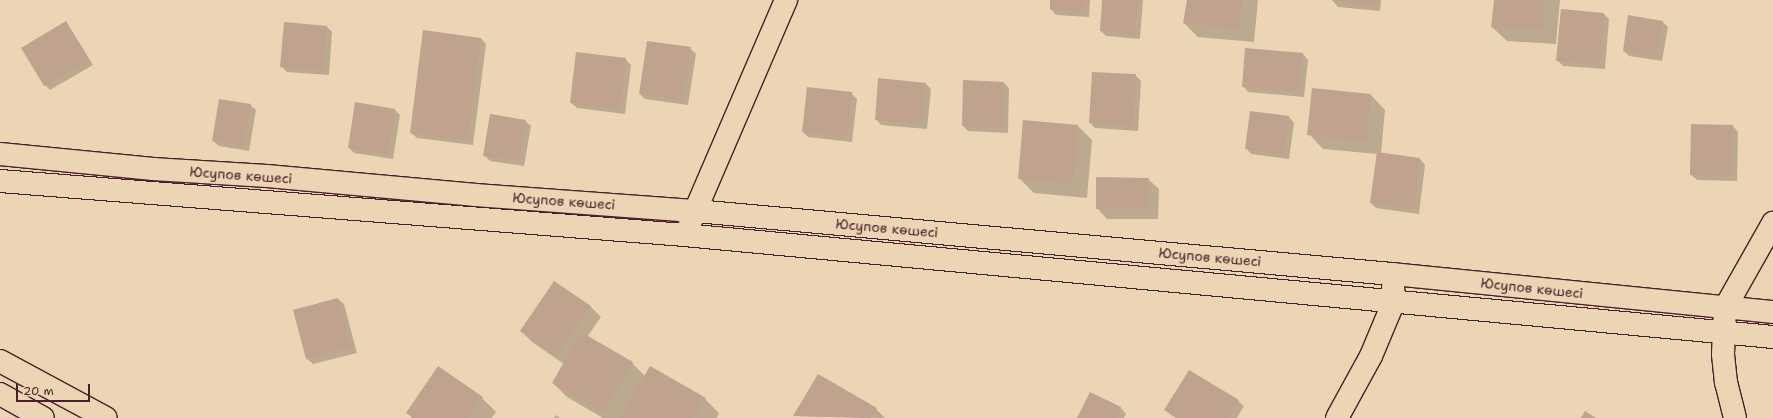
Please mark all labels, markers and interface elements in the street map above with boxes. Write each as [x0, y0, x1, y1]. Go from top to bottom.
street label: Юсупов көшесі [189, 163, 293, 187]
street label: Юсупов көшесі [512, 189, 616, 213]
street label: Юсупов көшесі [835, 215, 939, 241]
street label: Юсупов көшесі [1158, 244, 1262, 270]
street label: Юсупов көшесі [1480, 274, 1584, 302]
scale bar [18, 376, 92, 402]
text: 20 m [23, 383, 54, 399]

